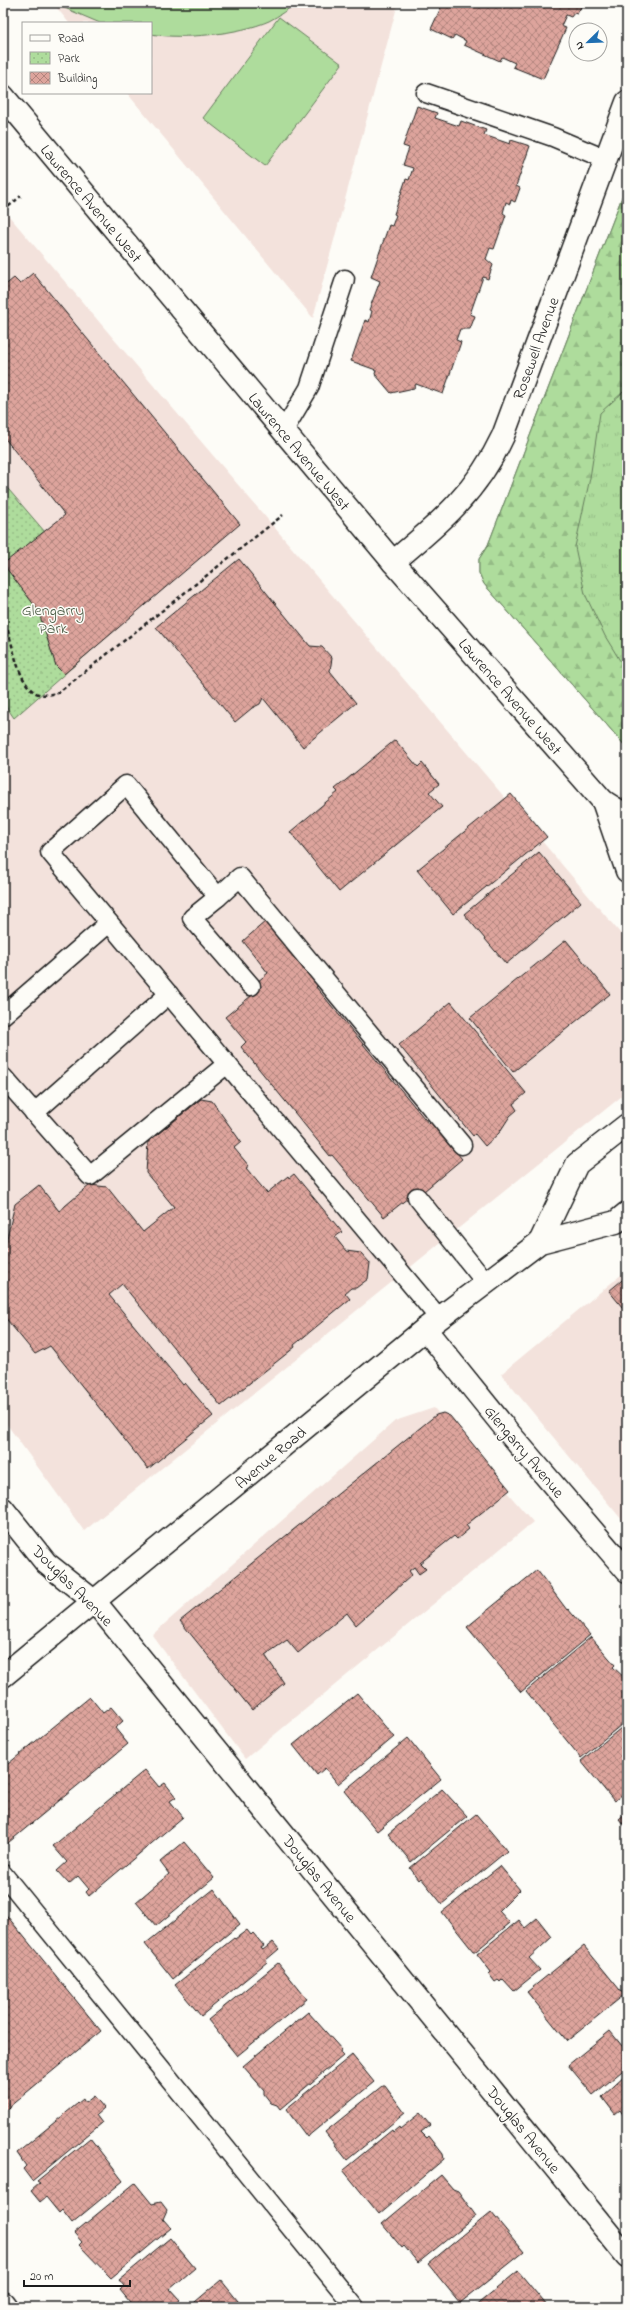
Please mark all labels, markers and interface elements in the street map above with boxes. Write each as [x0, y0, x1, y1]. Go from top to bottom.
legend [22, 22, 152, 94]
north arrow [568, 22, 608, 62]
text: Road [58, 30, 84, 48]
text: N [571, 39, 589, 52]
text: Park [58, 50, 80, 68]
text: Building [57, 70, 97, 89]
street label: Lawrence Avenue West [34, 140, 148, 269]
street label: Rosewell Avenue [507, 293, 567, 403]
street label: Lawrence Avenue West [242, 388, 356, 517]
park label: Glengarry Park [22, 599, 84, 641]
street label: Lawrence Avenue West [452, 633, 568, 762]
street label: Glengarry Avenue [478, 1401, 570, 1504]
street label: Avenue Road [230, 1421, 312, 1496]
street label: Douglas Avenue [25, 1539, 119, 1633]
street label: Douglas Avenue [275, 1829, 362, 1929]
street label: Douglas Avenue [479, 2080, 566, 2180]
scale bar [24, 2262, 130, 2288]
text: 20 m [30, 2268, 53, 2286]

